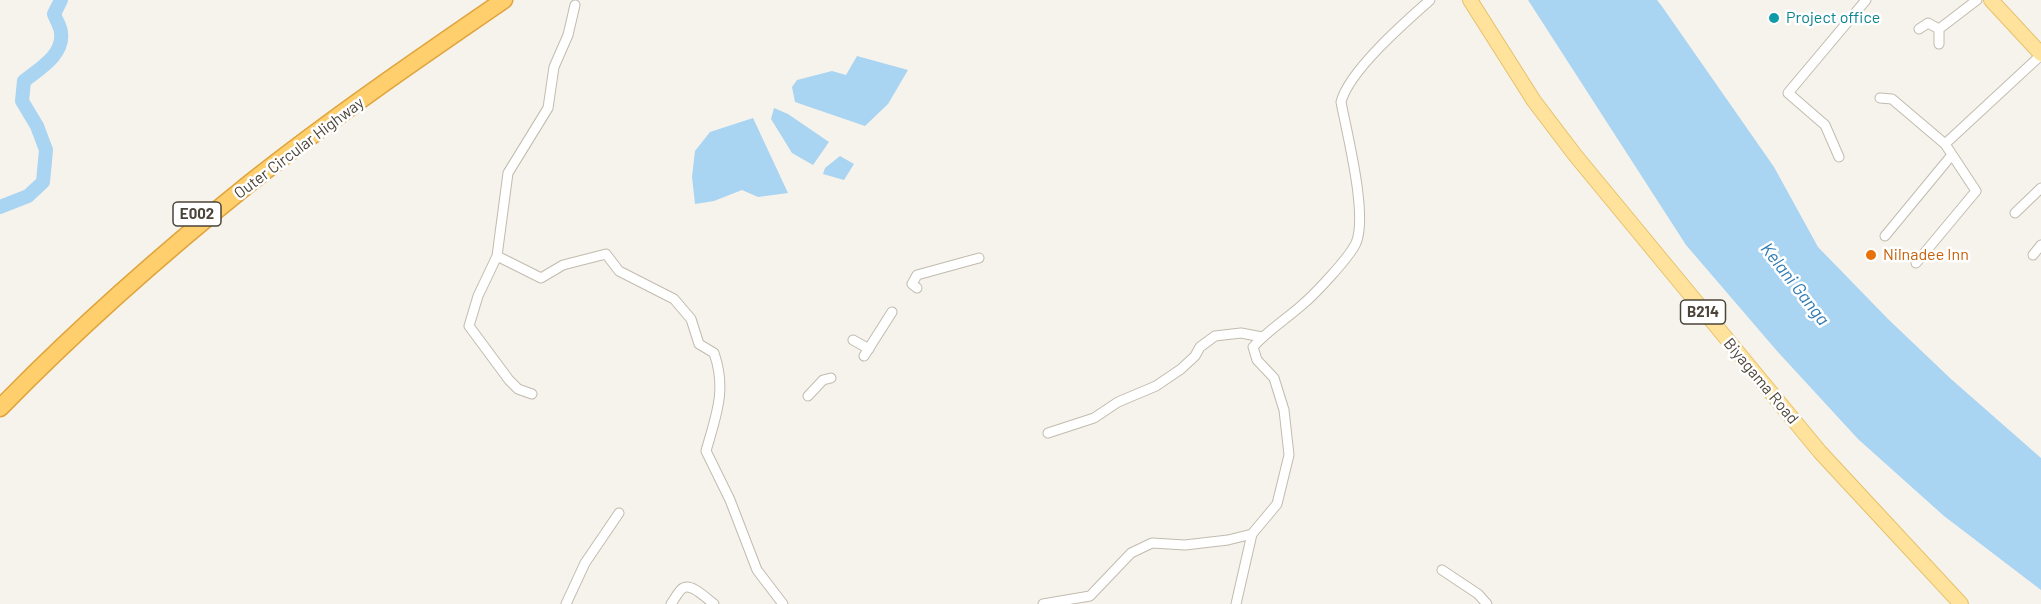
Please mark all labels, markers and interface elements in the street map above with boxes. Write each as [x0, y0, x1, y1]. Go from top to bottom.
place label: Project office [1786, 8, 1880, 28]
marker: Project office [1767, 11, 1781, 25]
street label: Outer Circular Highway [230, 93, 368, 203]
road number: E002 [173, 202, 221, 226]
water label: Kelani Ganga [1756, 238, 1834, 330]
place label: Nilnadee Inn [1883, 245, 1969, 265]
marker: Nilnadee Inn [1864, 248, 1878, 262]
road number: B214 [1680, 300, 1726, 324]
street label: Biyagama Road [1720, 334, 1802, 428]

